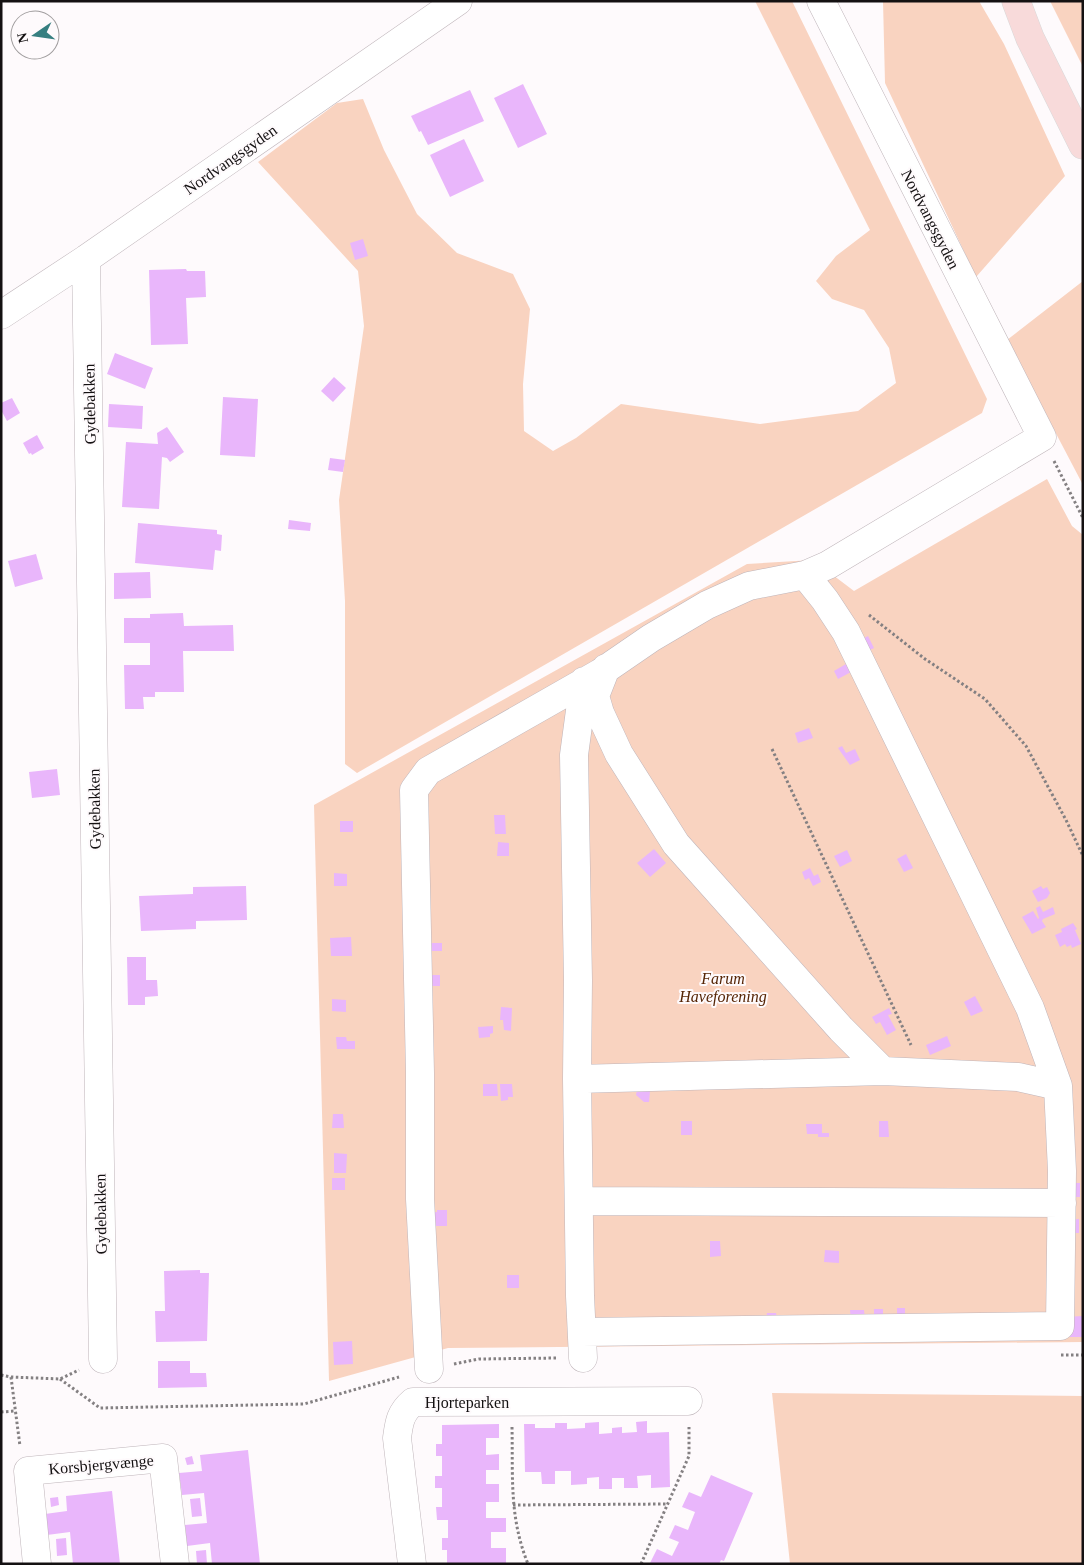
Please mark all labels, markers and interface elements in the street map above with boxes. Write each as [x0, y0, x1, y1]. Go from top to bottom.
north arrow [10, 10, 60, 60]
text: N [14, 31, 31, 44]
street label: Nordvangsgyden [181, 121, 281, 199]
street label: Nordvangsgyden [897, 167, 963, 272]
street label: Gydebakken [80, 363, 100, 445]
street label: Gydebakken [85, 768, 105, 850]
park label: Farum Haveforening [678, 970, 767, 1006]
street label: Gydebakken [91, 1173, 111, 1255]
street label: Hjorteparken [425, 1394, 509, 1412]
street label: Korsbjergvænge [48, 1451, 154, 1479]

